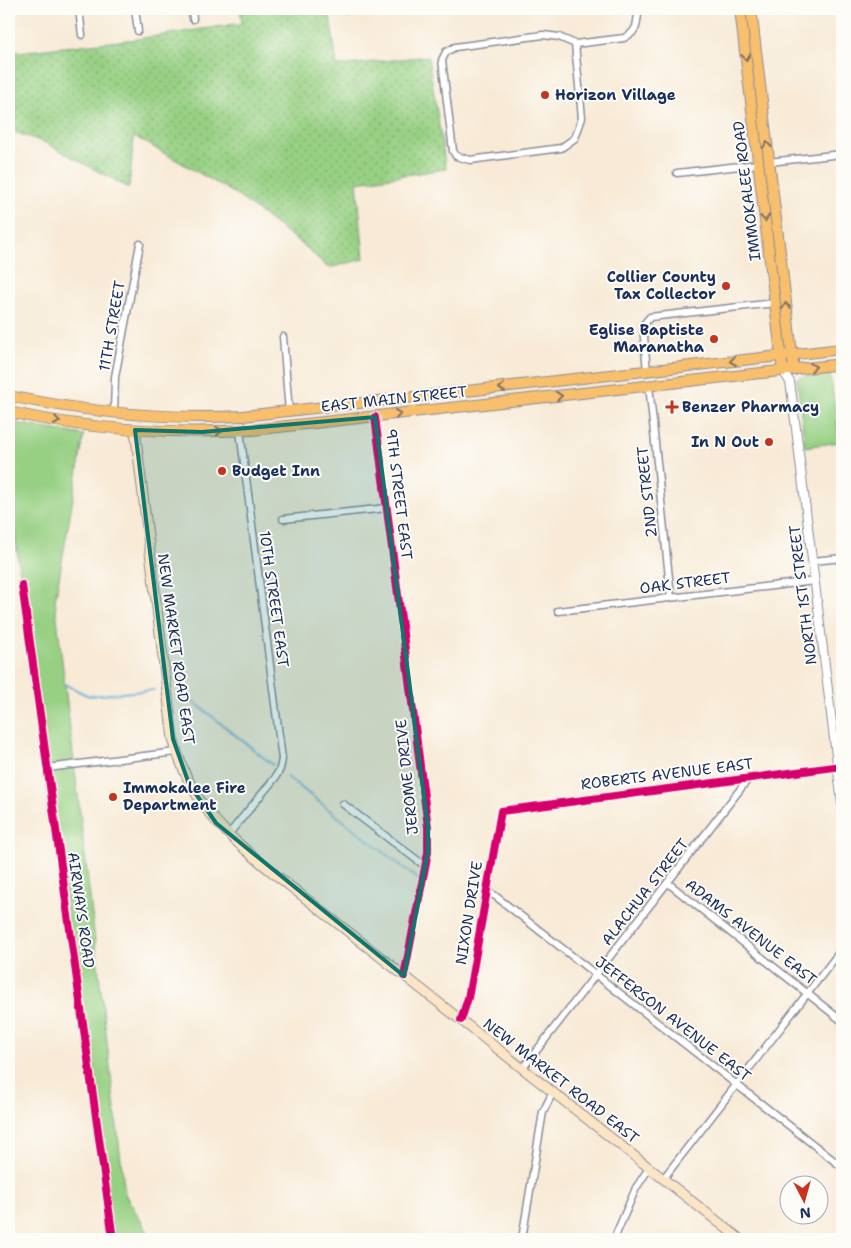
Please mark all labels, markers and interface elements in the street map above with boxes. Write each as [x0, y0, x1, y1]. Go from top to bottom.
one-way arrow [740, 53, 750, 61]
place label: Horizon Village [555, 85, 676, 105]
marker: Horizon Village [539, 89, 551, 101]
street label: IMMOKALEE ROAD [728, 120, 766, 262]
one-way arrow [762, 141, 773, 149]
one-way arrow [759, 215, 770, 223]
place label: Collier County Tax Collector [607, 267, 716, 304]
street label: 11TH STREET [94, 279, 130, 373]
marker: Collier County Tax Collector [720, 280, 732, 292]
one-way arrow [782, 302, 792, 310]
place label: Eglise Baptiste Maranatha [589, 320, 705, 357]
marker: Eglise Baptiste Maranatha [708, 333, 720, 345]
one-way arrow [728, 355, 736, 366]
one-way arrow [809, 362, 817, 373]
street label: EAST MAIN STREET [320, 381, 468, 417]
one-way arrow [498, 382, 506, 393]
one-way arrow [555, 391, 563, 402]
place label: Benzer Pharmacy [682, 397, 819, 417]
marker: Benzer Pharmacy [666, 401, 678, 413]
one-way arrow [394, 409, 402, 420]
one-way arrow [53, 415, 61, 426]
one-way arrow [215, 426, 223, 437]
street label: 9TH STREET EAST [381, 427, 417, 561]
place label: In N Out [691, 432, 759, 452]
marker: In N Out [763, 436, 775, 448]
street label: 2ND STREET [632, 445, 662, 539]
place label: Budget Inn [232, 461, 320, 481]
marker: Budget Inn [216, 465, 228, 477]
street label: NORTH 1ST STREET [785, 524, 821, 666]
street label: 10TH STREET EAST [255, 529, 293, 669]
street label: NEW MARKET ROAD EAST [153, 552, 199, 746]
street label: OAK STREET [638, 567, 732, 599]
street label: JEROME DRIVE [391, 718, 423, 836]
street label: ROBERTS AVENUE EAST [580, 753, 754, 795]
place label: Immokalee Fire Department [123, 778, 246, 815]
marker: Immokalee Fire Department [107, 791, 119, 803]
street label: ALACHUA STREET [597, 834, 693, 950]
street label: AIRWAYS ROAD [63, 851, 99, 969]
street label: NIXON DRIVE [451, 860, 487, 966]
street label: ADAMS AVENUE EAST [681, 874, 821, 990]
street label: JEFFERSON AVENUE EAST [591, 952, 755, 1086]
street label: NEW MARKET ROAD EAST [479, 1014, 643, 1148]
north arrow [778, 1176, 828, 1226]
text: N [799, 1203, 812, 1222]

